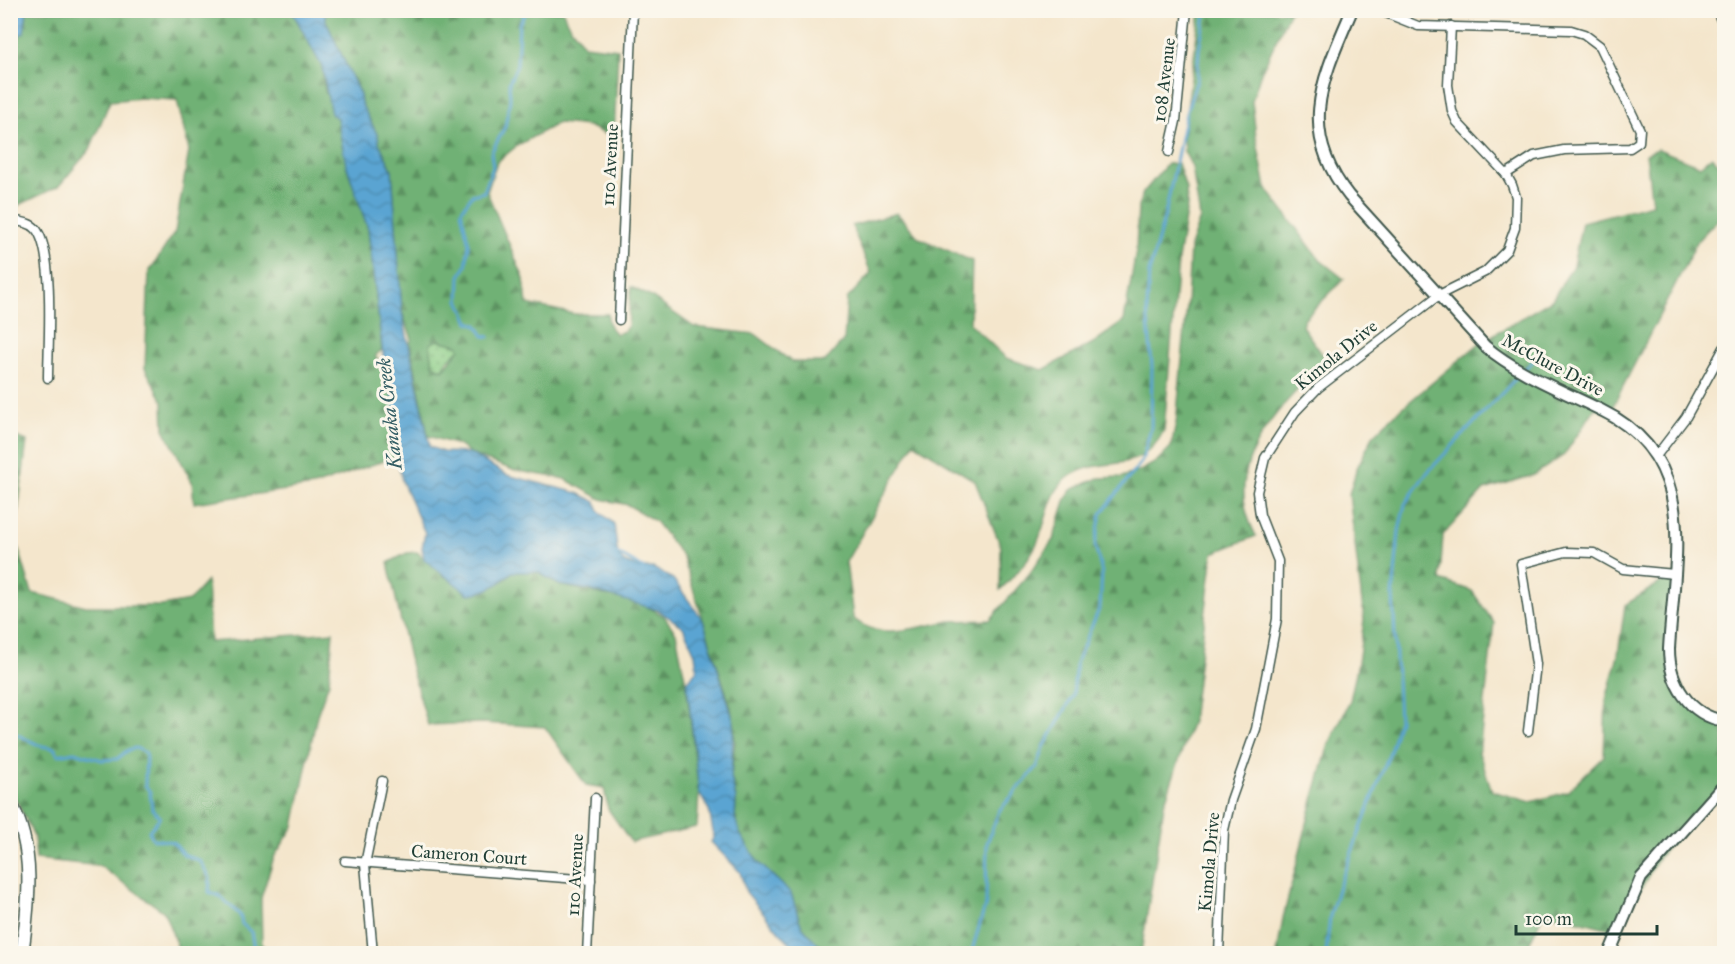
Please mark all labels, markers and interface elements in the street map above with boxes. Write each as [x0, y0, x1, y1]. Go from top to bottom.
street label: 108 Avenue [1148, 36, 1180, 124]
street label: 110 Avenue [597, 123, 623, 207]
street label: Kimola Drive [1290, 315, 1382, 395]
street label: McClure Drive [1498, 329, 1608, 401]
water label: Kanaka Creek [371, 357, 407, 472]
street label: Kimola Drive [1194, 811, 1224, 913]
street label: 110 Avenue [562, 833, 588, 917]
street label: Cameron Court [410, 840, 528, 870]
scale bar [1516, 898, 1657, 936]
text: 100 m [1525, 908, 1572, 930]

